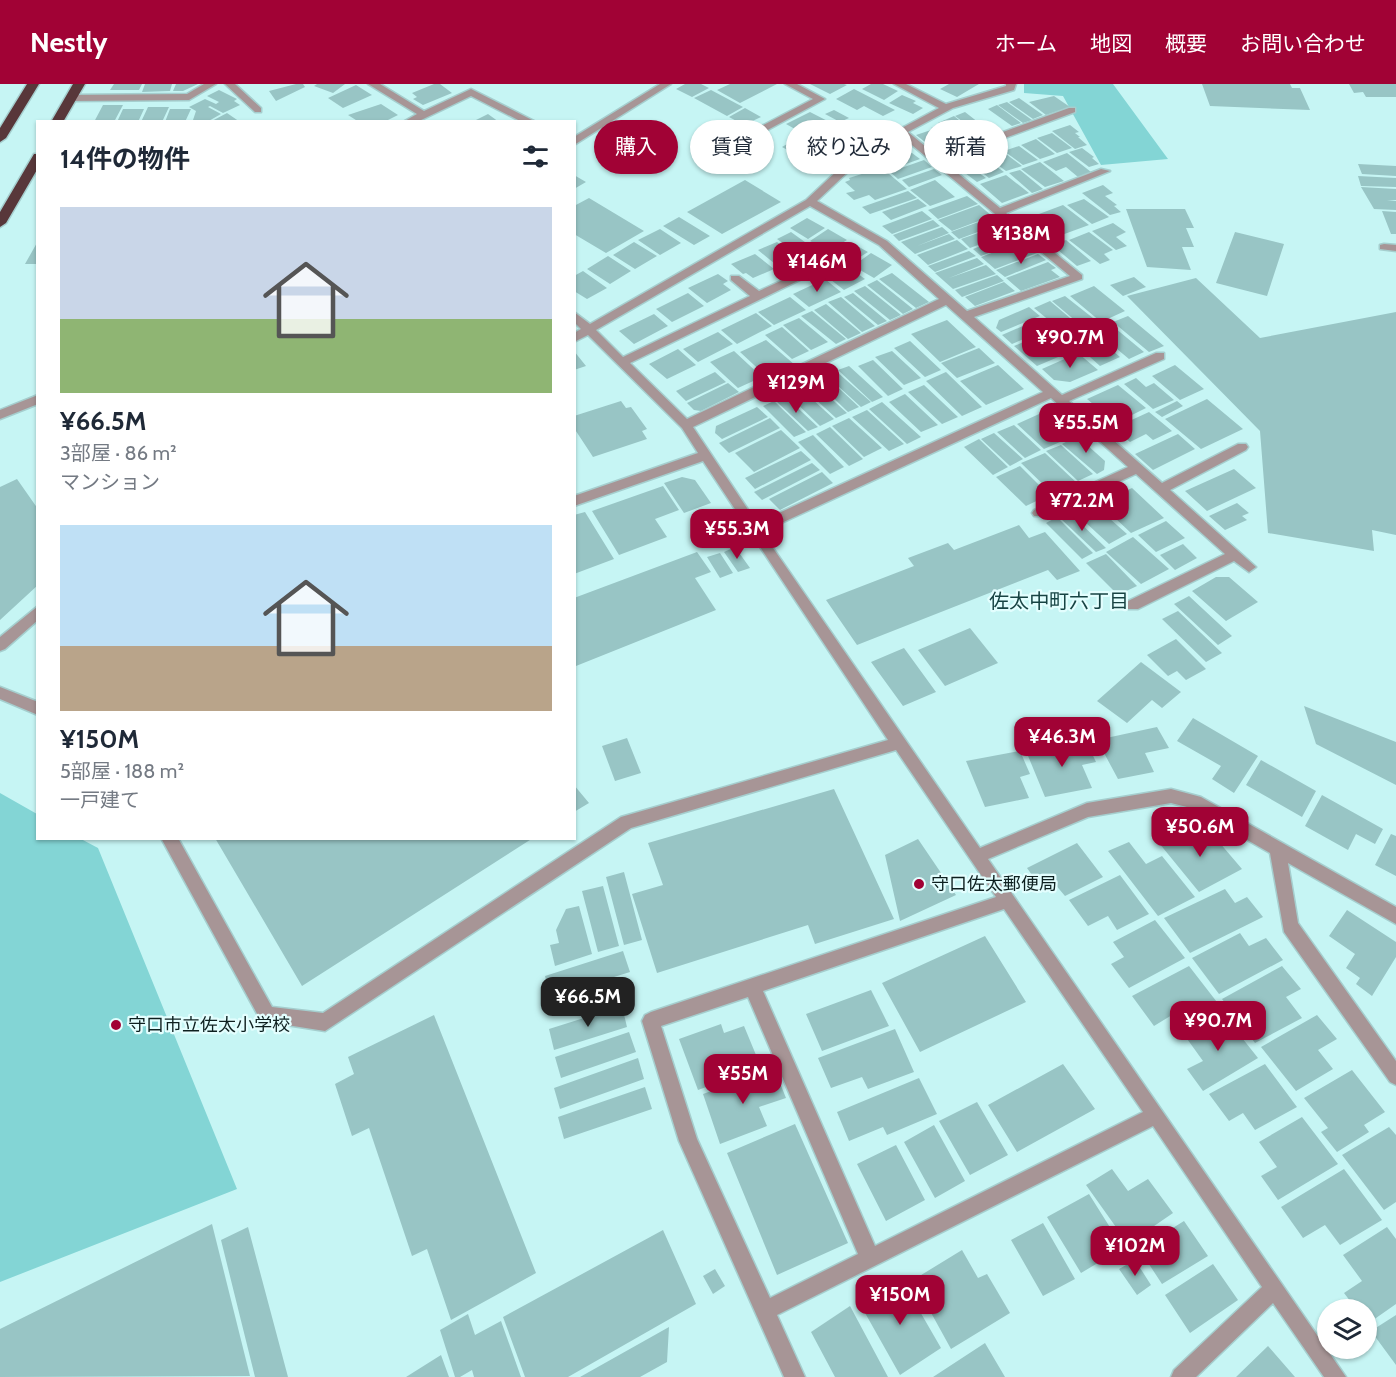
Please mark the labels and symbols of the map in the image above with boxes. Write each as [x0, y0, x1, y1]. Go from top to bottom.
pin: ¥138M [979, 214, 1063, 265]
pin: ¥146M [775, 242, 859, 293]
pin: ¥90.7M [1021, 318, 1119, 369]
pin: ¥129M [754, 363, 838, 414]
pin: ¥55.5M [1037, 403, 1135, 454]
pin: ¥72.2M [1033, 481, 1131, 532]
pin: ¥55.3M [688, 509, 786, 560]
district label: 佐太中町六丁目 [989, 589, 1129, 613]
pin: ¥46.3M [1013, 717, 1111, 768]
pin: ¥50.6M [1151, 807, 1249, 858]
place label: 守口佐太郵便局 [931, 873, 1057, 895]
marker: 守口佐太郵便局 [912, 877, 926, 891]
pin: ¥66.5M [539, 977, 637, 1028]
pin: ¥90.7M [1169, 1001, 1267, 1052]
place label: 守口市立佐太小学校 [128, 1014, 290, 1036]
marker: 守口市立佐太小学校 [109, 1018, 123, 1032]
pin: ¥55M [707, 1054, 779, 1105]
pin: ¥102M [1093, 1226, 1177, 1277]
pin: ¥150M [858, 1275, 942, 1326]

